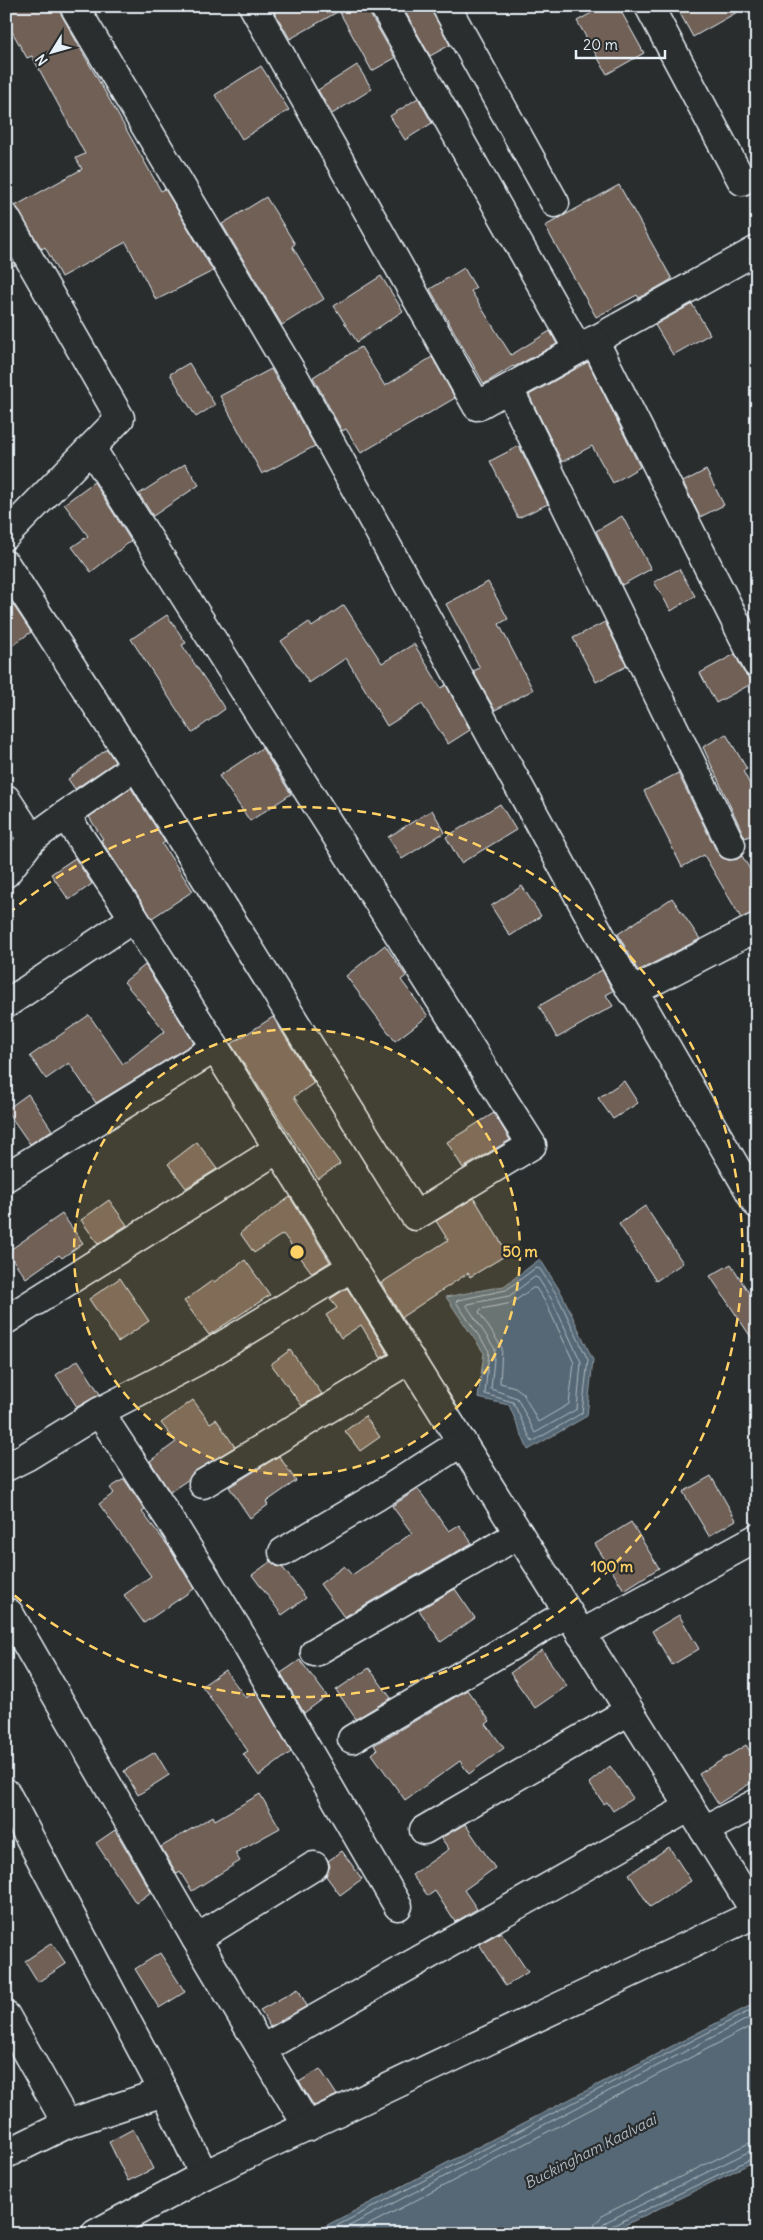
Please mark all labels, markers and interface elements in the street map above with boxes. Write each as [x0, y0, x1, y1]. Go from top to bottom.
north arrow [28, 28, 78, 78]
scale bar [576, 28, 664, 60]
text: 20 m [583, 35, 618, 54]
text: N [32, 51, 52, 69]
text: 50 m [502, 1242, 538, 1261]
centre of rings [288, 1243, 306, 1261]
text: 100 m [591, 1557, 633, 1576]
water label: Buckingham Kaalvaai [521, 2109, 661, 2192]

